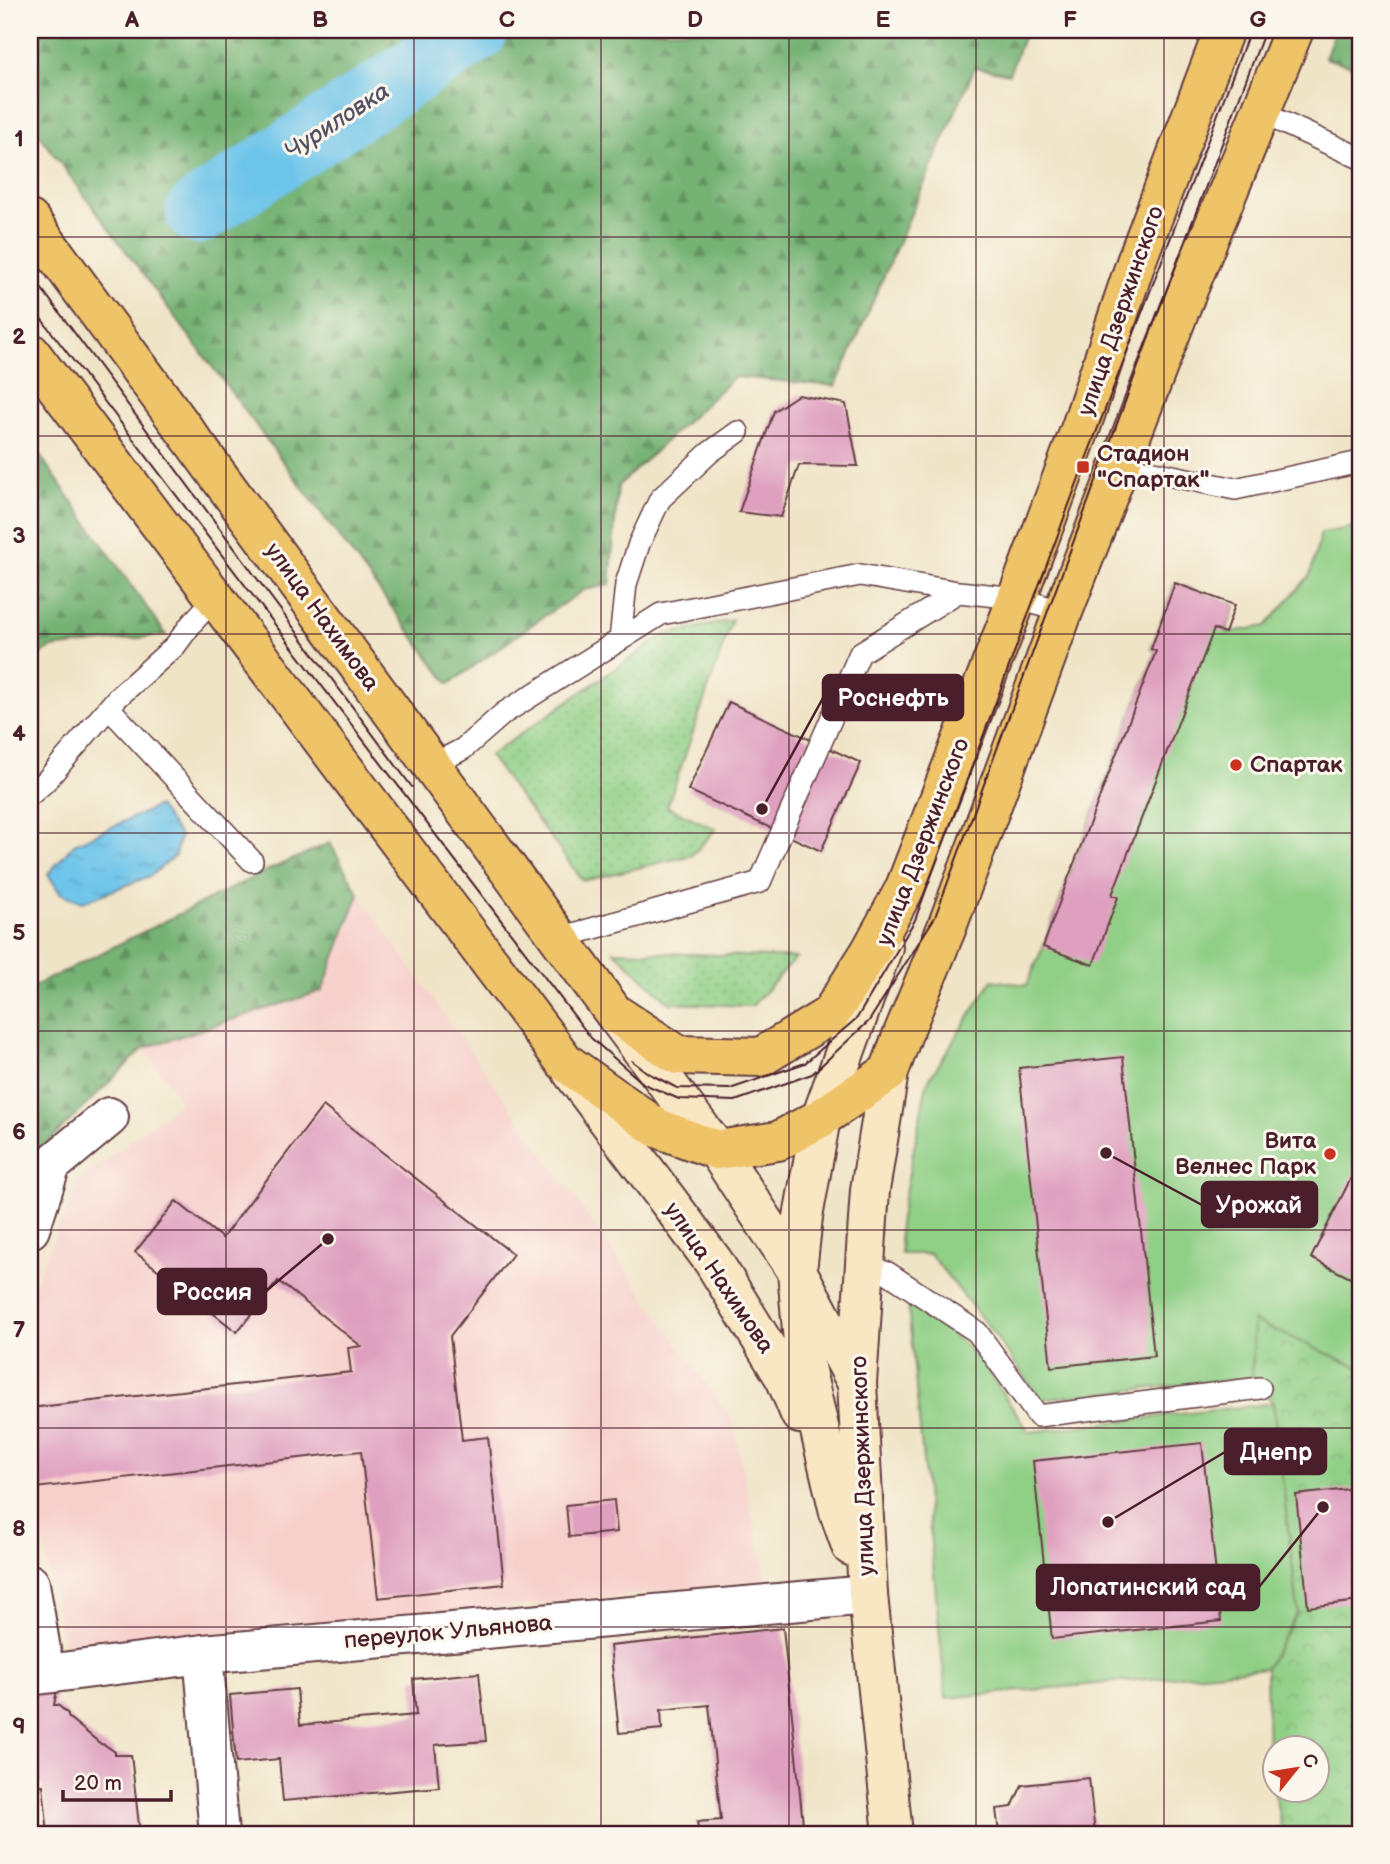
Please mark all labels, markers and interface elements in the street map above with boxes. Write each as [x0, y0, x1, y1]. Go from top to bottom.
text: A [124, 6, 140, 34]
text: B [312, 6, 328, 34]
text: C [499, 6, 515, 34]
text: D [687, 6, 703, 34]
text: E [876, 6, 891, 34]
text: F [1063, 6, 1077, 34]
text: G [1250, 6, 1267, 34]
water label: Чуриловка [279, 76, 395, 166]
text: 1 [14, 125, 24, 153]
street label: улица Дзержинского [1072, 202, 1170, 420]
text: 2 [12, 323, 26, 351]
place label: Стадион "Спартак" [1097, 440, 1210, 494]
marker: Стадион "Спартак" [1075, 459, 1091, 475]
text: 3 [12, 522, 26, 550]
street label: улица Нахимова [259, 537, 385, 697]
callout: Роснефть [823, 675, 963, 720]
text: Роснефть [837, 684, 949, 713]
text: 4 [12, 720, 26, 748]
street label: улица Дзержинского [871, 734, 975, 950]
place label: Спартак [1250, 751, 1343, 779]
marker: Спартак [1228, 757, 1244, 773]
text: 5 [12, 919, 26, 947]
text: 6 [12, 1118, 26, 1146]
place label: Вита Велнес Парк [1175, 1127, 1317, 1181]
marker: Вита Велнес Парк [1322, 1146, 1338, 1162]
callout: Урожай [1202, 1182, 1317, 1227]
text: Урожай [1216, 1191, 1302, 1220]
street label: улица Нахимова [658, 1197, 780, 1359]
callout: Россия [158, 1269, 266, 1314]
text: Россия [172, 1278, 252, 1307]
text: 7 [13, 1316, 26, 1344]
street label: улица Дзержинского [845, 1356, 881, 1576]
callout: Днепр [1225, 1429, 1326, 1474]
text: Днепр [1240, 1438, 1312, 1467]
text: 8 [12, 1515, 26, 1543]
callout: Лопатинский сад [1037, 1565, 1259, 1610]
text: Лопатинский сад [1050, 1573, 1246, 1602]
street label: переулок Ульянова [343, 1609, 554, 1655]
text: 9 [12, 1713, 26, 1741]
north arrow [1260, 1734, 1330, 1804]
text: С [1296, 1750, 1323, 1773]
scale bar [63, 1759, 172, 1803]
text: 20 m [74, 1771, 122, 1796]

